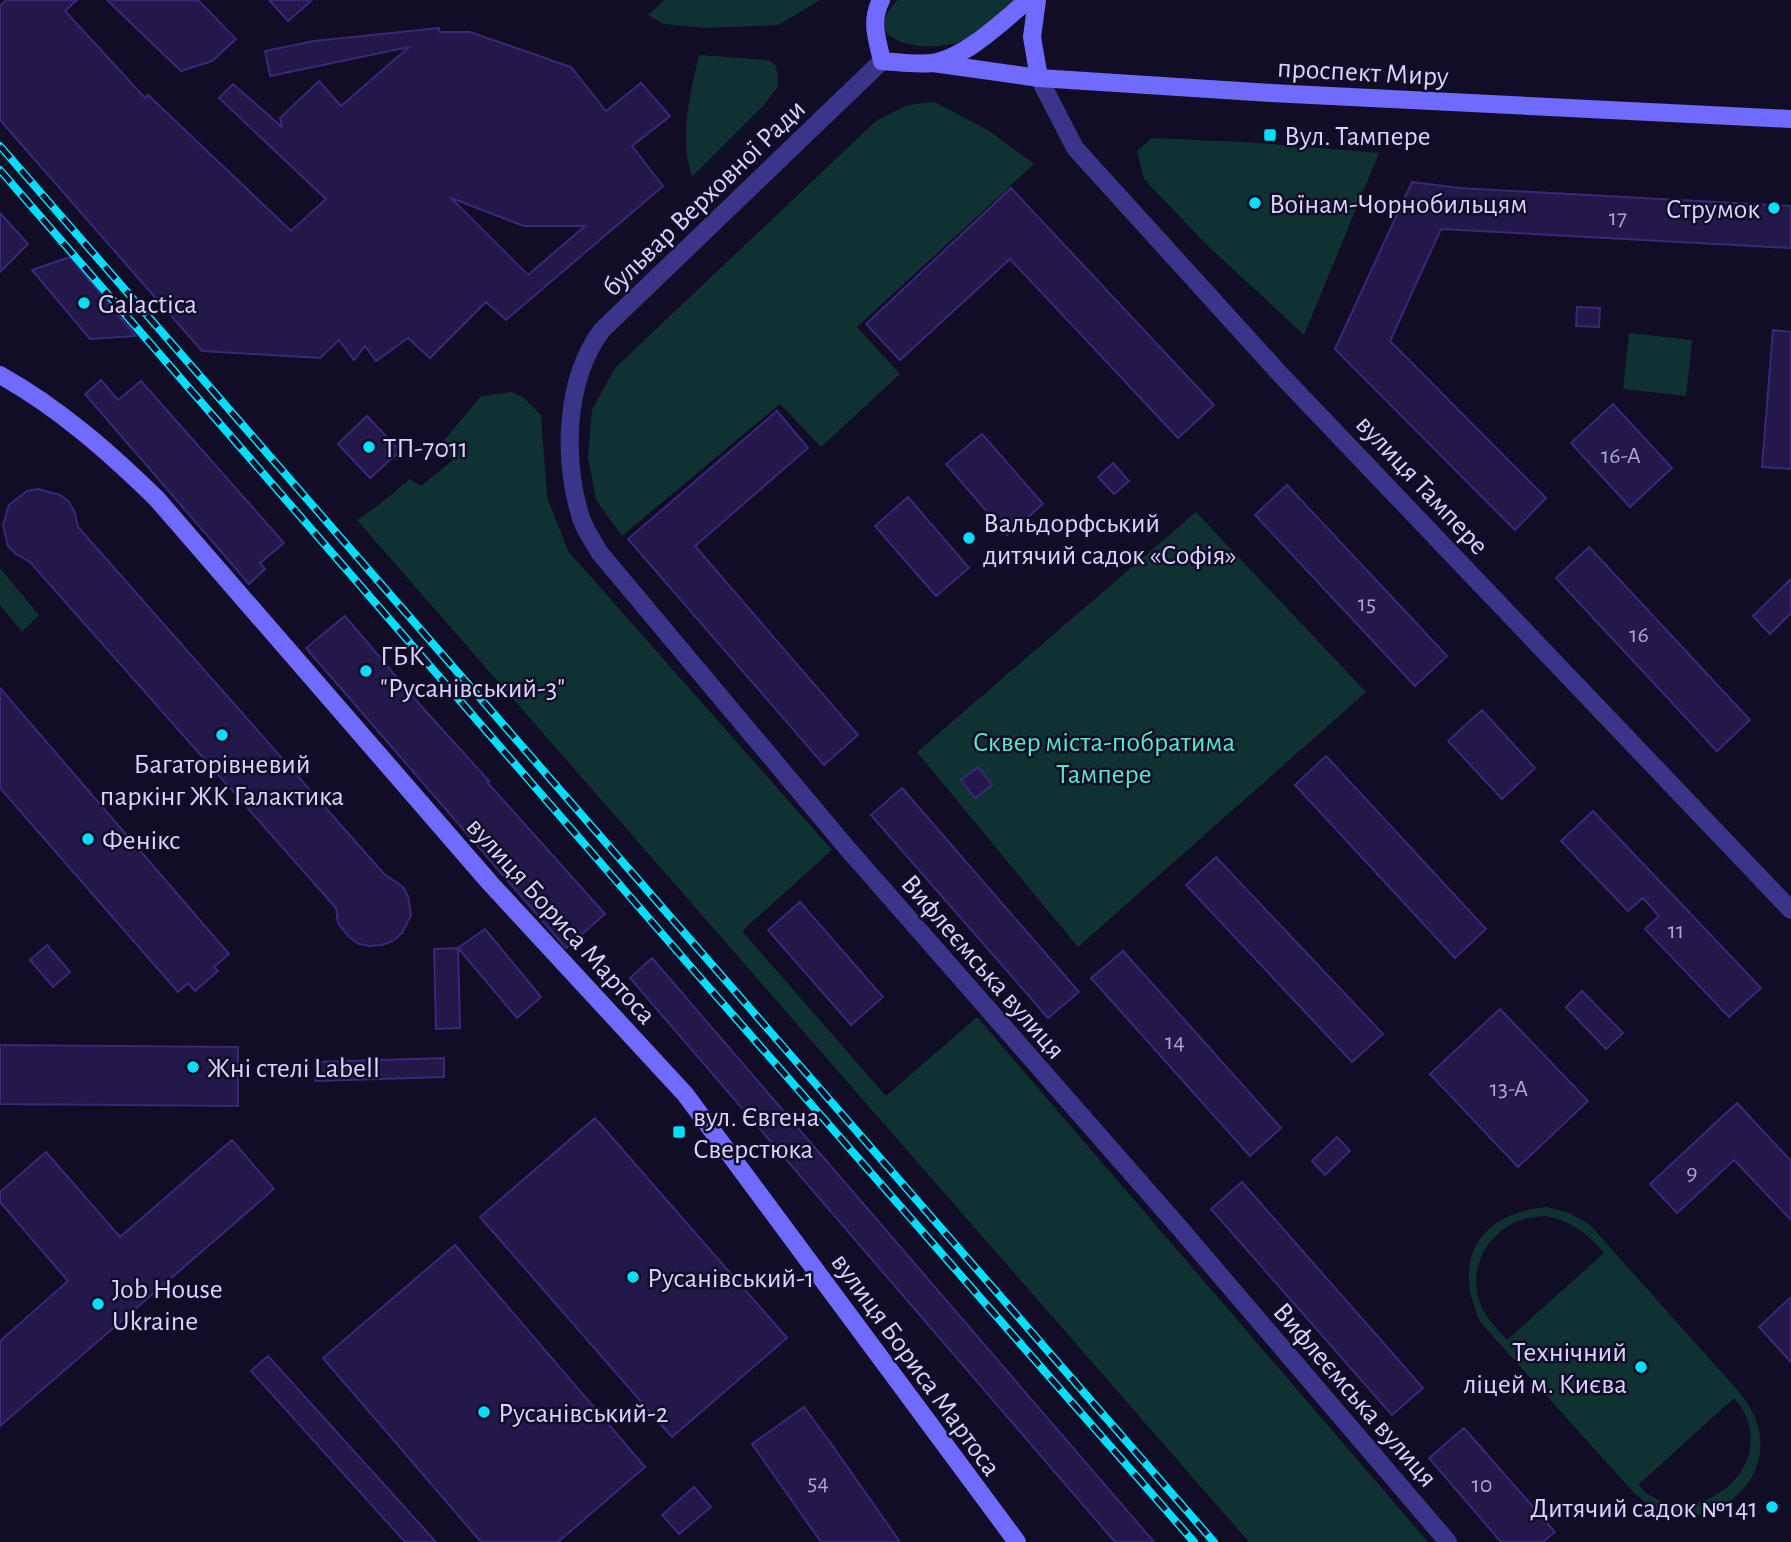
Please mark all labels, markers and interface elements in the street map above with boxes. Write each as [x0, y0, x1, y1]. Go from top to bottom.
street label: проспект Миру [1276, 55, 1449, 91]
street label: бульвар Верховної Ради [598, 95, 811, 302]
place label: Вул. Тампере [1284, 123, 1431, 151]
marker: Вул. Тампере [1262, 127, 1278, 143]
place label: Воїнам-Чорнобильцям [1269, 191, 1527, 219]
marker: Воїнам-Чорнобильцям [1247, 195, 1263, 211]
place label: Струмок [1666, 196, 1760, 224]
marker: Струмок [1766, 200, 1782, 216]
house number: 17 [1609, 206, 1627, 230]
place label: Galactica [98, 291, 197, 319]
marker: Galactica [76, 295, 92, 311]
street label: вулиця Тампере [1350, 410, 1493, 561]
place label: ТП-7011 [383, 435, 468, 463]
marker: ТП-7011 [361, 439, 377, 455]
house number: 16-А [1601, 444, 1641, 468]
place label: Вальдорфський дитячий садок «Софія» [983, 510, 1237, 570]
marker: Вальдорфський дитячий садок «Софія» [961, 530, 977, 546]
house number: 15 [1358, 592, 1376, 616]
house number: 16 [1629, 623, 1649, 647]
place label: ГБК "Русанівський-3" [380, 643, 565, 703]
marker: ГБК "Русанівський-3" [358, 663, 374, 679]
marker: Багаторівневий паркінг ЖК Галактика [214, 727, 230, 743]
park label: Сквер міста-побратима Тампере [973, 729, 1236, 789]
place label: Багаторівневий паркінг ЖК Галактика [100, 751, 344, 811]
street label: вулиця Бориса Мартоса [461, 813, 661, 1030]
place label: Фенікс [102, 827, 181, 855]
marker: Фенікс [80, 831, 96, 847]
street label: Вифлеємська вулиця [895, 870, 1070, 1065]
house number: 11 [1668, 919, 1684, 943]
house number: 14 [1165, 1030, 1185, 1054]
place label: Жні стелі Labell [207, 1055, 380, 1083]
marker: Жні стелі Labell [185, 1059, 201, 1075]
house number: 13-А [1490, 1077, 1528, 1101]
place label: вул. Євгена Сверстюка [693, 1104, 820, 1164]
marker: вул. Євгена Сверстюка [671, 1124, 687, 1140]
house number: 9 [1686, 1161, 1698, 1185]
street label: вулиця Бориса Мартоса [825, 1249, 1005, 1482]
place label: Русанівський-1 [647, 1265, 814, 1293]
marker: Русанівський-1 [625, 1269, 641, 1285]
place label: Job House Ukraine [112, 1276, 223, 1336]
marker: Job House Ukraine [90, 1296, 106, 1312]
street label: Вифлеємська вулиця [1267, 1298, 1442, 1493]
place label: Технічний ліцей м. Києва [1464, 1339, 1627, 1399]
marker: Технічний ліцей м. Києва [1633, 1359, 1649, 1375]
place label: Русанівський-2 [498, 1400, 669, 1428]
marker: Русанівський-2 [476, 1404, 492, 1420]
house number: 54 [807, 1471, 829, 1495]
house number: 10 [1472, 1473, 1492, 1497]
place label: Дитячий садок №141 [1530, 1495, 1758, 1523]
marker: Дитячий садок №141 [1764, 1499, 1780, 1515]

